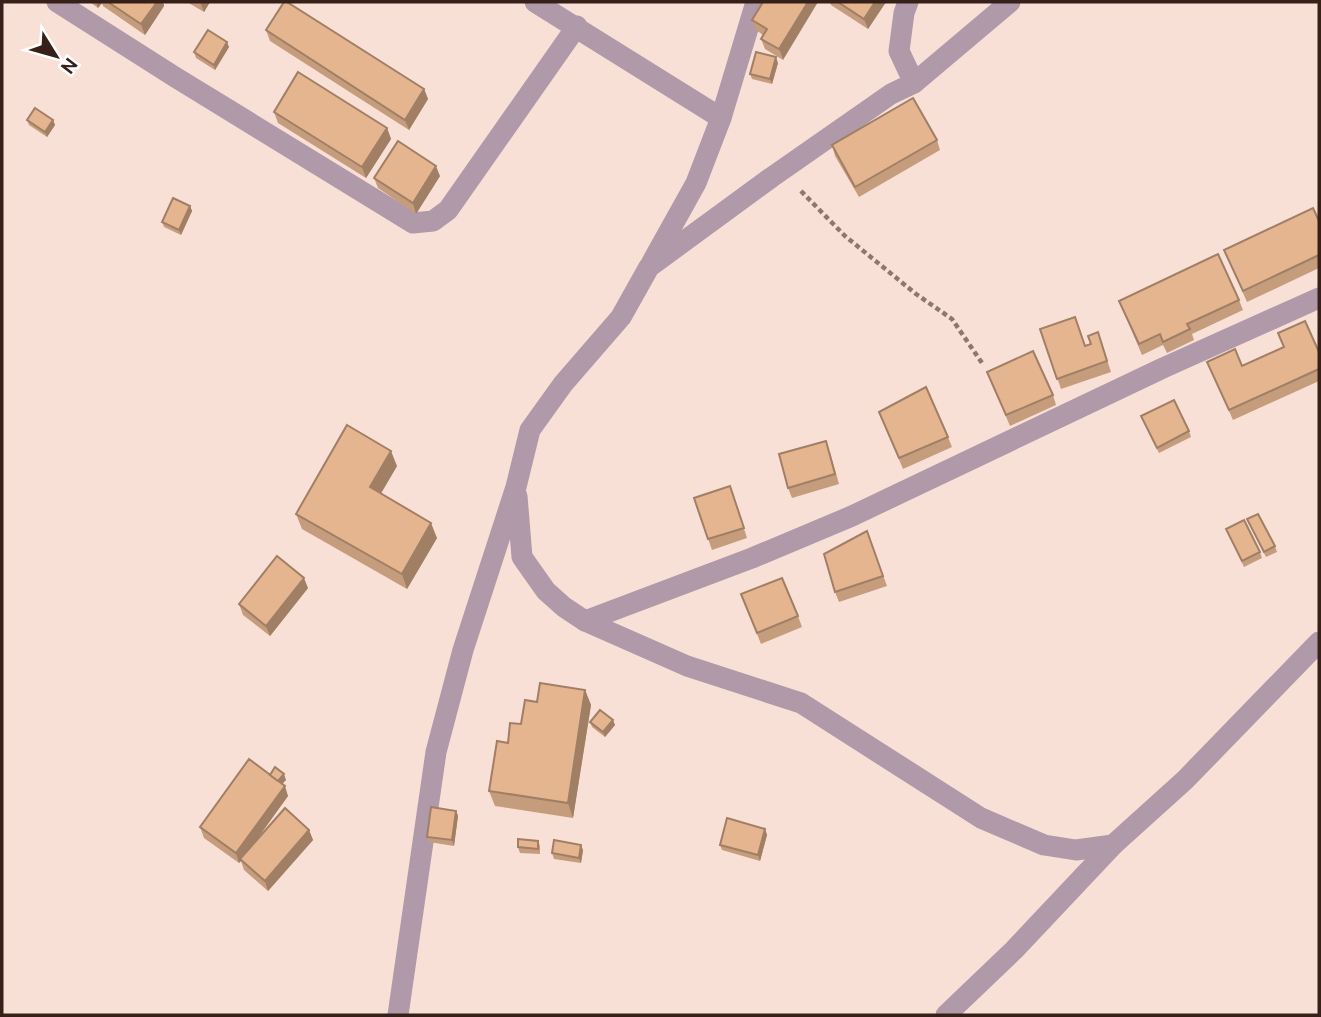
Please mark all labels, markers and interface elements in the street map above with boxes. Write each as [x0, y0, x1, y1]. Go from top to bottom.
north arrow [21, 21, 91, 91]
text: N [57, 54, 83, 79]

